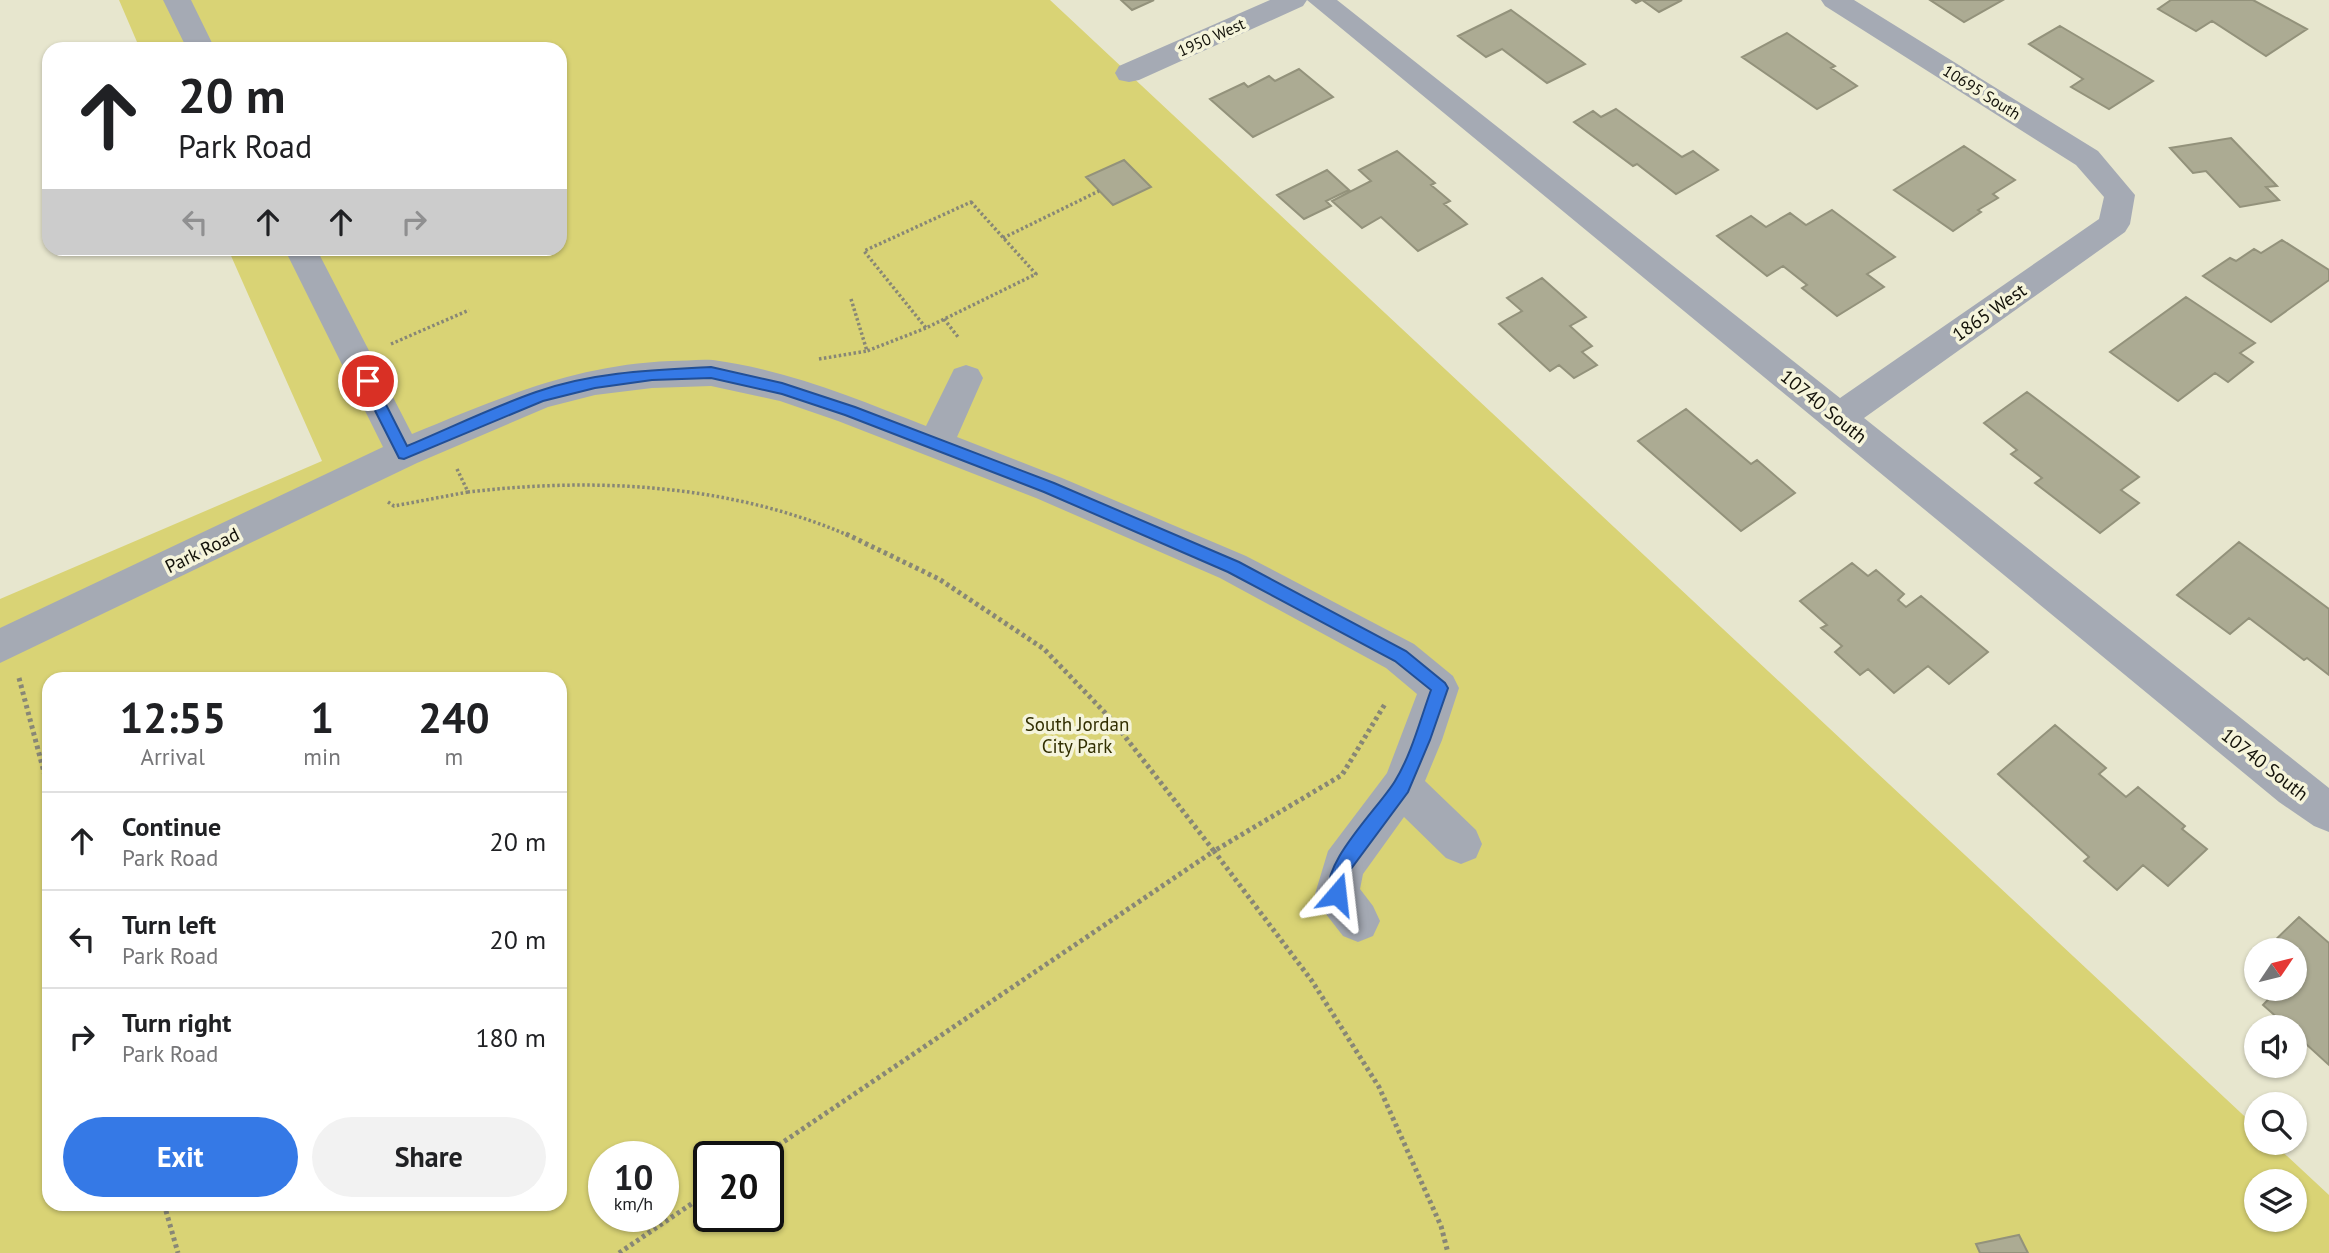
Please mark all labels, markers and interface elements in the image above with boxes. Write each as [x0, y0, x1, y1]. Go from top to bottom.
street label: 1950 West [1174, 13, 1248, 61]
street label: 10695 South [1939, 60, 2025, 124]
text: 20 m [178, 63, 285, 127]
icon: ahead [63, 70, 154, 161]
text: Park Road [178, 125, 312, 167]
icon: left [176, 203, 214, 241]
icon: ahead [249, 203, 287, 241]
icon: ahead [322, 203, 360, 241]
icon: right [395, 203, 433, 241]
street label: 1865 West [1947, 277, 2031, 346]
pin [338, 351, 398, 411]
icon: arrive [349, 362, 387, 400]
street label: 10740 South [1776, 364, 1872, 448]
street label: Park Road [161, 522, 243, 578]
text: 12:55 [119, 690, 226, 745]
text: 1 [310, 690, 334, 745]
text: 240 [418, 690, 490, 745]
park label: South Jordan City Park [1025, 712, 1129, 758]
street label: 10740 South [2217, 722, 2313, 806]
text: Arrival [140, 742, 205, 771]
text: min [303, 742, 341, 771]
text: m [445, 742, 463, 771]
text: Continue [122, 810, 221, 843]
icon: ahead [63, 822, 101, 860]
text: 20 m [490, 825, 546, 858]
text: Park Road [122, 843, 218, 872]
position arrow [1300, 857, 1374, 931]
text: Turn left [122, 908, 216, 941]
icon: left [63, 920, 101, 958]
text: 20 m [490, 923, 546, 956]
north arrow [2244, 938, 2306, 1001]
map controls [2244, 938, 2307, 1232]
text: Park Road [122, 941, 218, 970]
text: Turn right [122, 1006, 231, 1039]
button: sound [2244, 1015, 2307, 1078]
icon: right [63, 1018, 101, 1056]
text: 180 m [475, 1021, 546, 1054]
text: Park Road [122, 1039, 218, 1068]
button: search [2244, 1092, 2307, 1155]
button: Exit [63, 1117, 298, 1197]
button: Share [312, 1117, 546, 1197]
speed limit sign: 20 [693, 1141, 784, 1232]
text: 10 [614, 1154, 653, 1200]
button: layers [2244, 1169, 2307, 1232]
text: km/h [614, 1192, 653, 1215]

